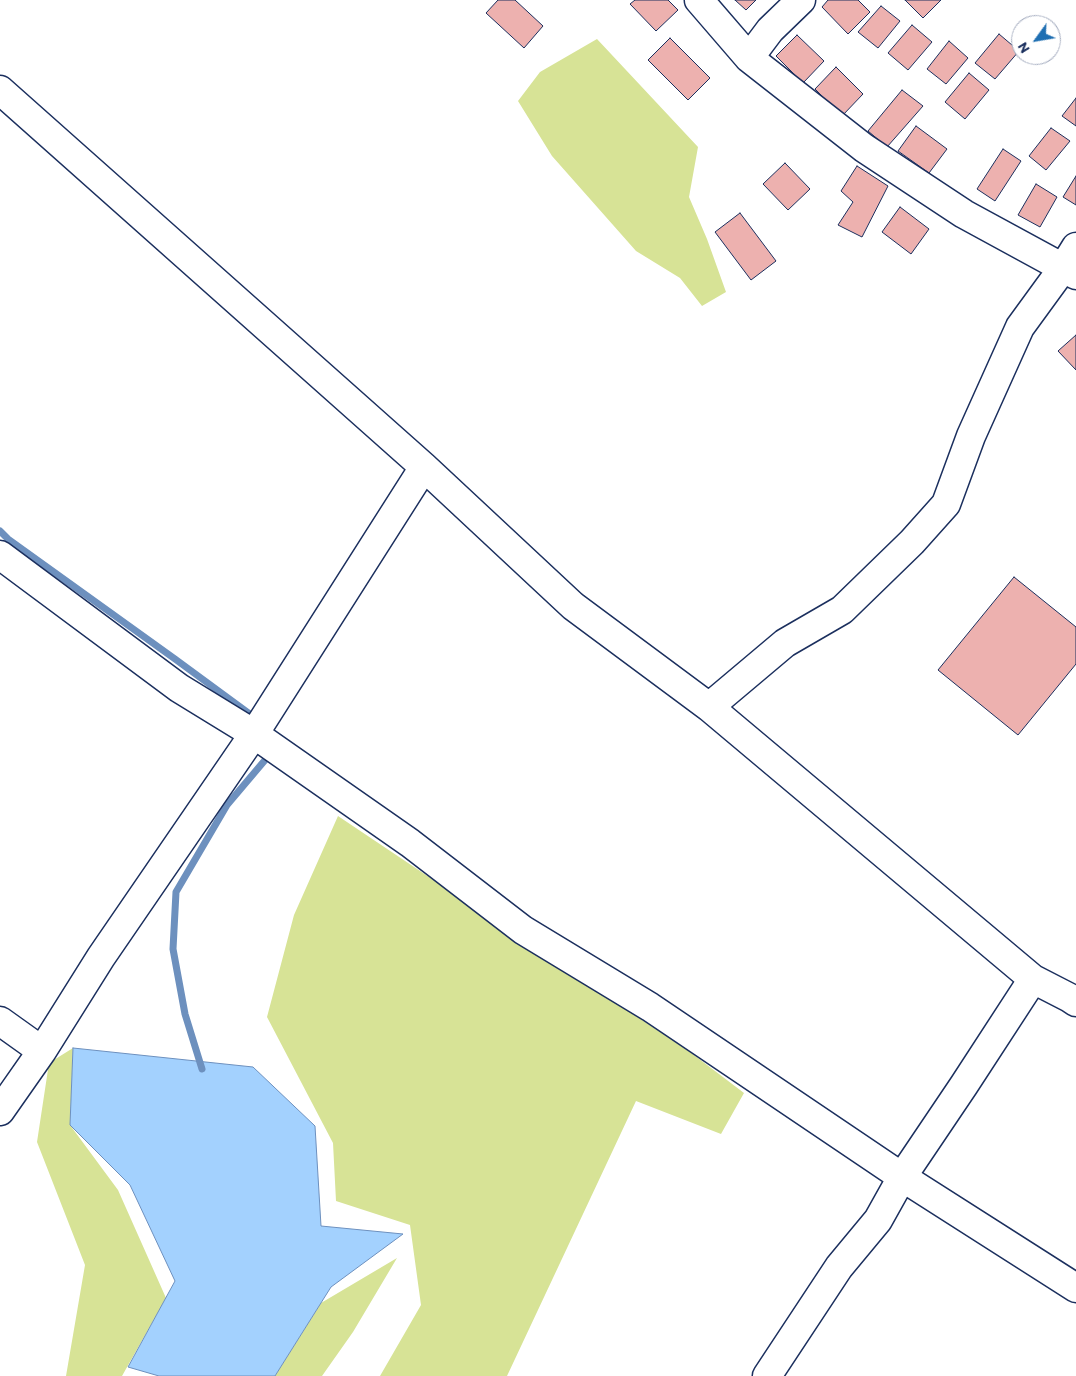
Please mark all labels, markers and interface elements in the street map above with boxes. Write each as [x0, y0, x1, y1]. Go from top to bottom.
north arrow [1011, 15, 1061, 65]
text: N [1014, 39, 1033, 56]

